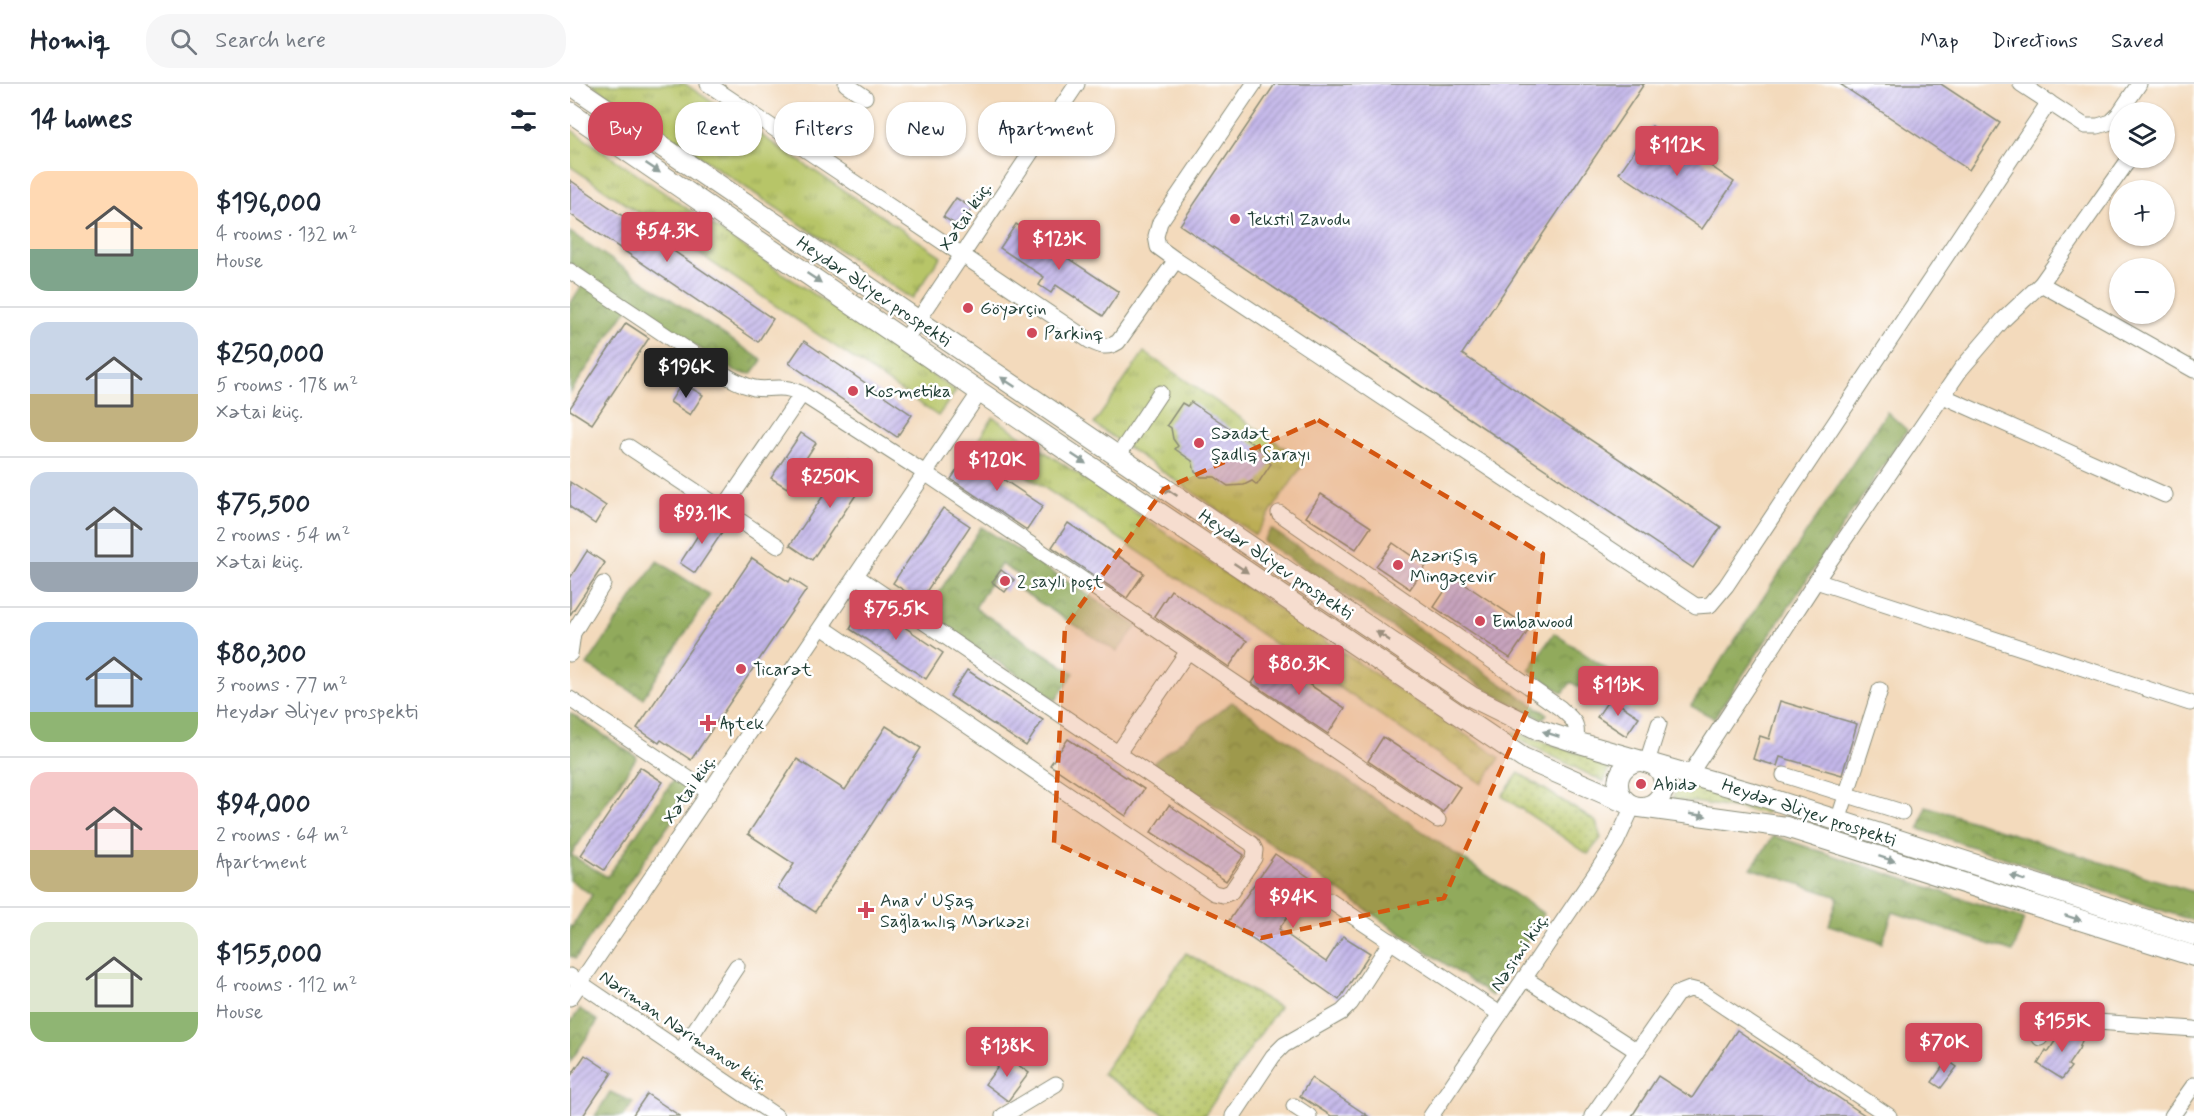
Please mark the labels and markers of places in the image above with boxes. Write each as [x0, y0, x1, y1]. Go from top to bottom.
pin: $112K [1635, 126, 1719, 177]
place label: Tekstil Zavodu [1247, 208, 1350, 232]
pin: $54.3K [618, 212, 716, 263]
marker: Tekstil Zavodu [1228, 212, 1242, 226]
pin: $123K [1017, 220, 1101, 271]
place label: Göyərçin [980, 297, 1047, 321]
marker: Göyərçin [961, 301, 975, 315]
place label: Parkinq [1044, 322, 1103, 346]
marker: Parkinq [1025, 326, 1039, 340]
pin: $196K [644, 348, 728, 399]
place label: Kosmetika [865, 380, 951, 404]
marker: Kosmetika [846, 384, 860, 398]
place label: Səadət Şadlıq Sarayı [1211, 422, 1311, 467]
marker: Səadət Şadlıq Sarayı [1192, 436, 1206, 450]
pin: $120K [955, 441, 1039, 492]
pin: $250K [788, 458, 872, 509]
pin: $93.1K [653, 494, 751, 545]
place label: Azərişıq Mingəçevir [1410, 544, 1496, 590]
marker: Azərişıq Mingəçevir [1391, 558, 1405, 572]
place label: 2 saylı poçt [1017, 570, 1104, 594]
marker: 2 saylı poçt [998, 574, 1012, 588]
pin: $75.5K [847, 590, 945, 641]
place label: Embawood [1492, 610, 1573, 634]
marker: Embawood [1473, 614, 1487, 628]
pin: $80.3K [1250, 645, 1348, 696]
place label: Ticarət [753, 658, 812, 682]
marker: Ticarət [734, 662, 748, 676]
pin: $113K [1576, 666, 1660, 717]
place label: Aptek [720, 712, 764, 737]
marker: Aptek [701, 716, 715, 730]
place label: Abidə [1653, 773, 1697, 797]
marker: Abidə [1634, 777, 1648, 791]
pin: $94K [1257, 878, 1329, 929]
place label: Ana v' Uşaq Sağlamlıq Mərkəzi [880, 889, 1029, 934]
marker: Ana v' Uşaq Sağlamlıq Mərkəzi [857, 901, 875, 919]
pin: $155K [2020, 1002, 2104, 1053]
pin: $70K [1908, 1023, 1980, 1074]
pin: $138K [965, 1027, 1049, 1078]

